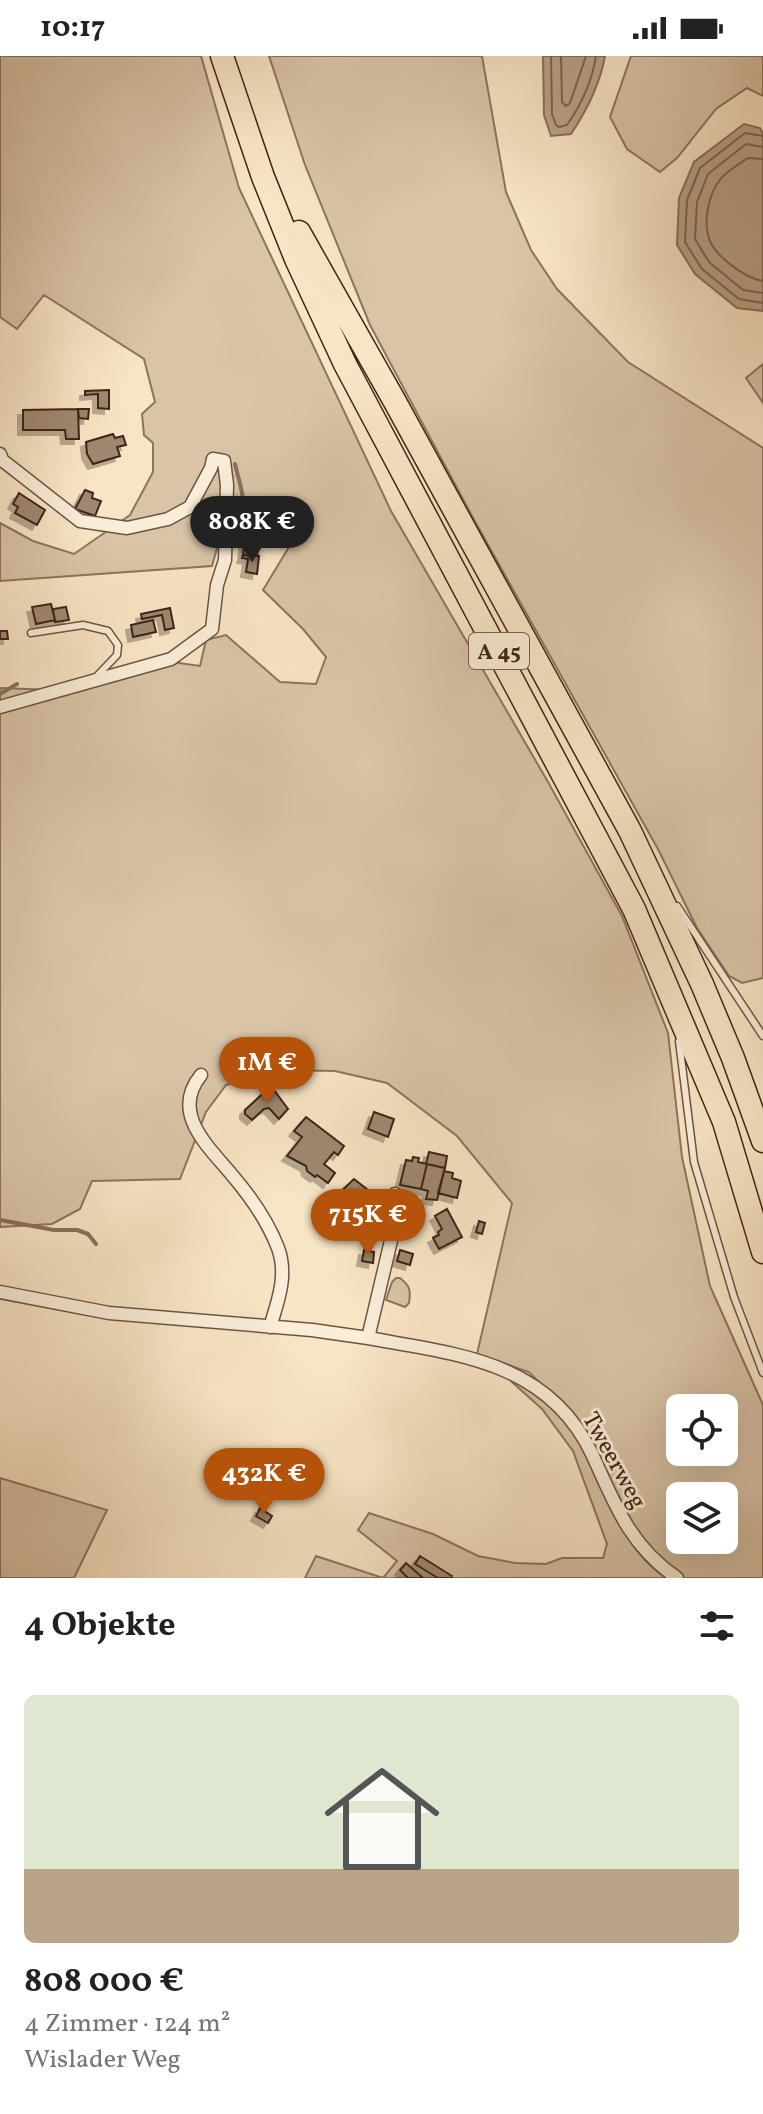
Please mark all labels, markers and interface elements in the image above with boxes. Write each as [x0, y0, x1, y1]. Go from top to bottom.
text: 10:17 [40, 7, 105, 49]
pin: 808K € [187, 496, 317, 564]
text: 808K € [208, 504, 296, 540]
road number: A 45 [469, 633, 529, 669]
pin: 1M € [220, 1037, 314, 1105]
text: 1M € [237, 1045, 297, 1081]
pin: 715K € [303, 1189, 433, 1257]
text: 715K € [329, 1197, 407, 1233]
map controls [666, 1394, 738, 1554]
button: locate [666, 1394, 738, 1466]
street label: Tweerweg [573, 1406, 654, 1516]
pin: 432K € [199, 1448, 329, 1516]
text: 432K € [222, 1456, 306, 1492]
button: layers [666, 1482, 738, 1554]
text: 4 Objekte [24, 1603, 176, 1650]
icon: filters [695, 1604, 739, 1648]
icon: home [310, 1747, 454, 1891]
text: 808 000 € [24, 1959, 184, 2006]
text: 4 Zimmer · 124 m² [24, 2006, 230, 2042]
text: Wislader Weg [24, 2042, 181, 2078]

